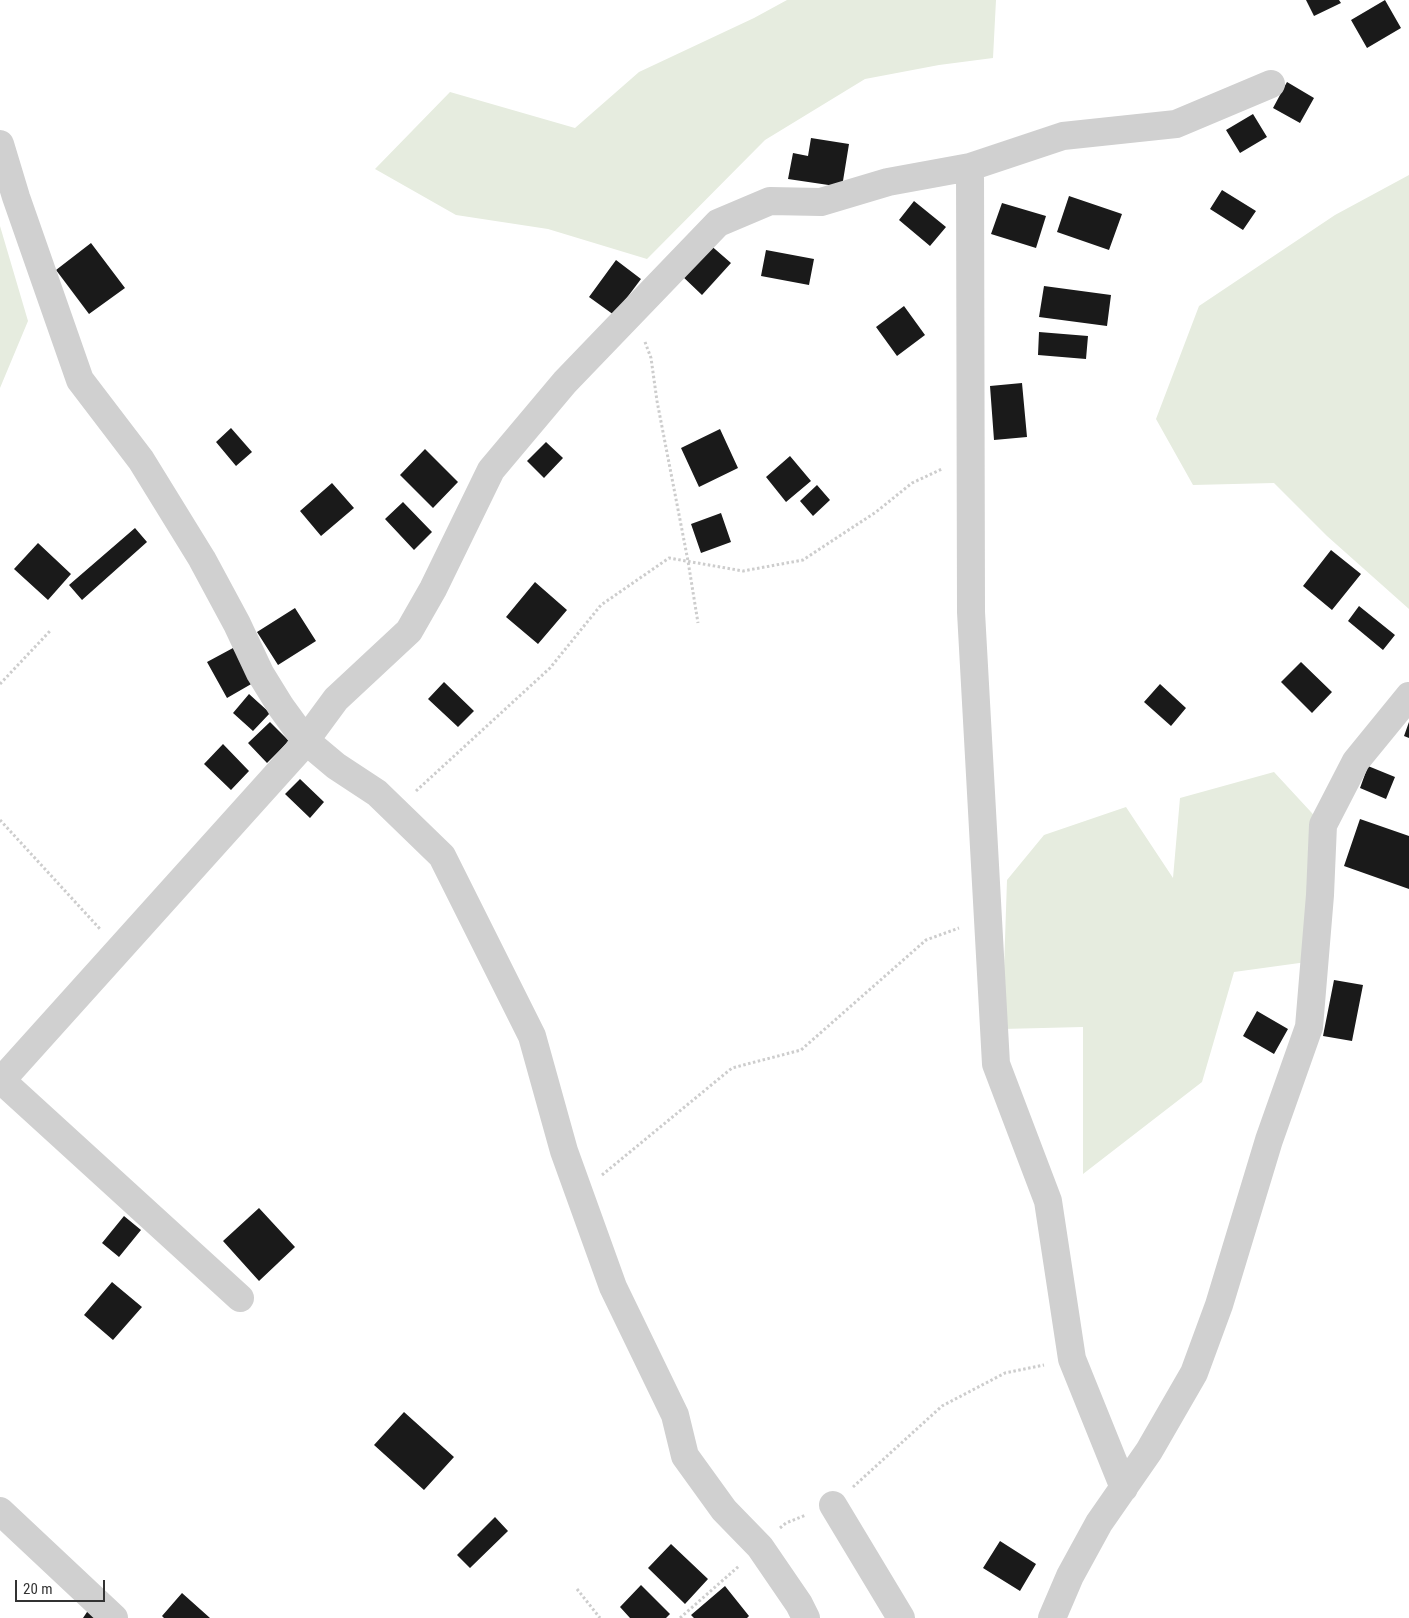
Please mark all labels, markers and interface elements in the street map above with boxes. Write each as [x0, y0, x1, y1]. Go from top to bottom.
scale bar [18, 1570, 108, 1602]
text: 20 m [23, 1580, 53, 1598]

